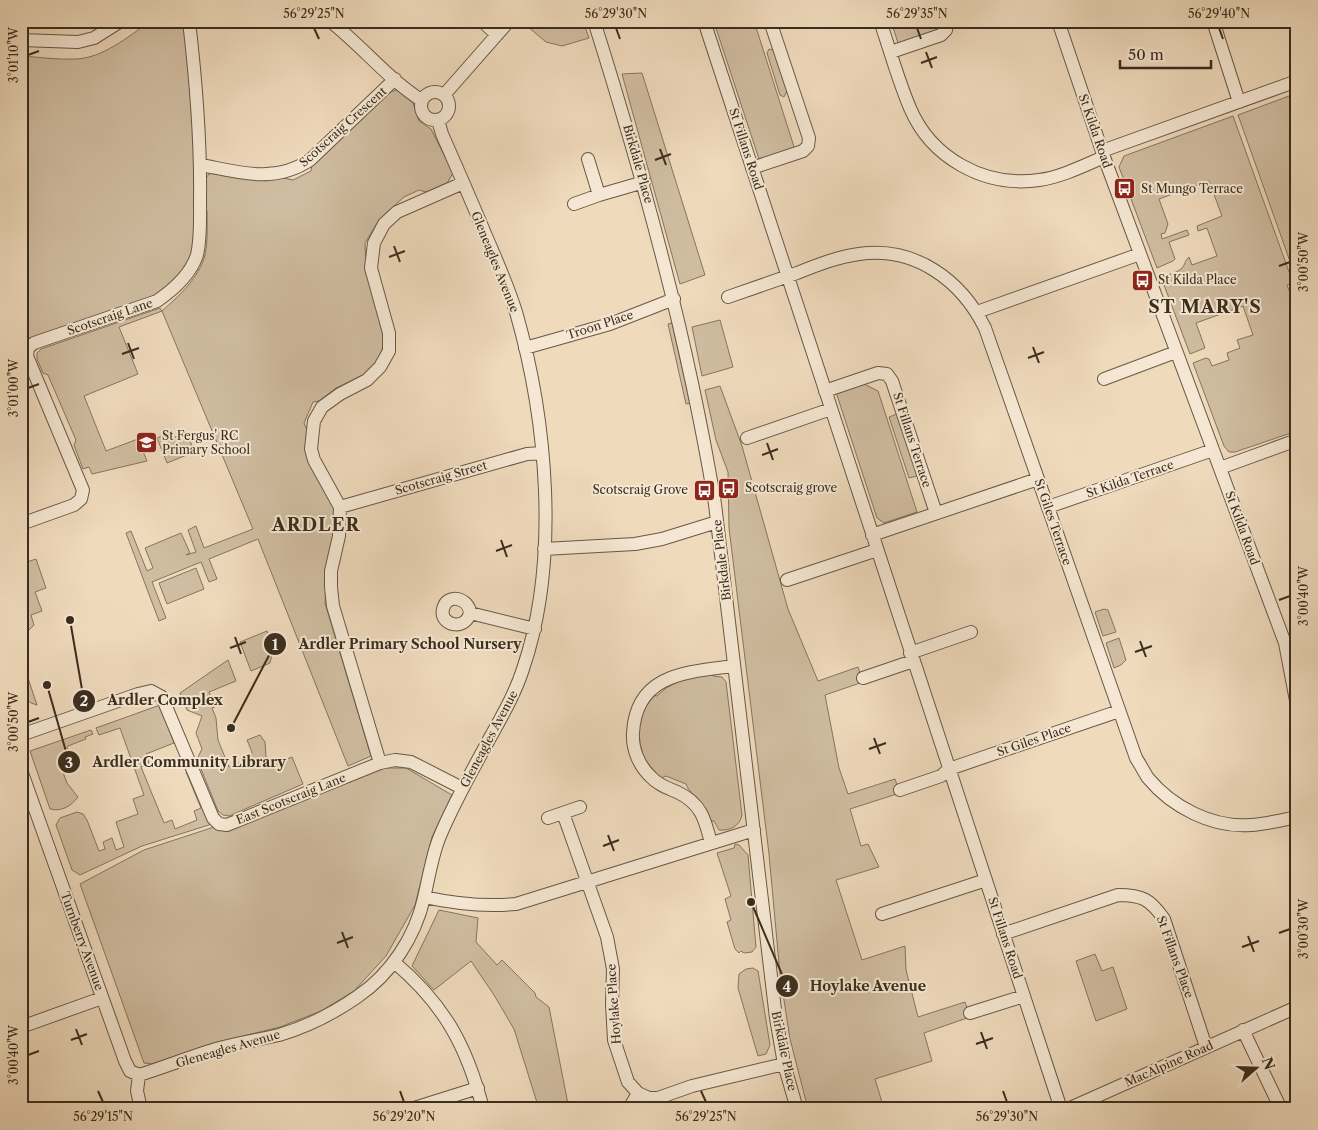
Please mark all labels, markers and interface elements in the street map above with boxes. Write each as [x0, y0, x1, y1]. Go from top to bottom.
text: 56°29'25"N [283, 6, 345, 21]
text: 56°29'30"N [585, 6, 647, 21]
text: 56°29'35"N [886, 6, 948, 21]
text: 56°29'40"N [1188, 6, 1250, 21]
text: 3°01'10"W [6, 26, 21, 83]
scale bar [1120, 38, 1212, 70]
text: 50 m [1128, 45, 1164, 64]
street label: Scotscraig Crescent [296, 83, 390, 170]
street label: St Kilda Road [1076, 92, 1115, 171]
street label: St Fillans Road [726, 106, 767, 192]
street label: Birkdale Place [620, 123, 657, 205]
bus stop icon: St Mungo Terrace [1113, 177, 1137, 201]
place label: St Mungo Terrace [1141, 181, 1243, 196]
street label: Gleneagles Avenue [468, 209, 523, 315]
text: 3°00'50"W [1296, 231, 1311, 292]
bus stop icon: St Kilda Place [1130, 268, 1154, 292]
place label: St Kilda Place [1158, 272, 1237, 287]
street label: Scotscraig Lane [65, 295, 155, 338]
district label: ST MARY'S [1148, 296, 1262, 318]
street label: Troon Place [565, 307, 635, 342]
text: 3°01'00"W [6, 358, 21, 417]
street label: St Fillans Terrace [890, 390, 935, 490]
place label: St Fergus' RC Primary School [162, 428, 250, 457]
school or university icon: St Fergus' RC Primary School [134, 431, 158, 455]
street label: St Kilda Terrace [1084, 456, 1176, 501]
street label: Scotscraig Street [393, 457, 489, 498]
bus stop icon: Scotscraig grove [717, 476, 741, 500]
street label: St Giles Terrace [1032, 477, 1075, 567]
bus stop icon: Scotscraig Grove [692, 478, 716, 502]
place label: Scotscraig grove [745, 480, 838, 495]
place label: Scotscraig Grove [592, 482, 688, 497]
street label: St Kilda Road [1222, 489, 1263, 567]
district label: ARDLER [271, 514, 360, 536]
street label: Birkdale Place [709, 518, 734, 601]
text: 3°00'40"W [1296, 565, 1311, 626]
callout: Ardler Primary School Nursery [263, 630, 532, 659]
text: 1 [272, 635, 279, 654]
text: Ardler Primary School Nursery [297, 635, 522, 653]
callout: Ardler Complex [72, 686, 233, 715]
street label: Gleneagles Avenue [457, 687, 521, 790]
text: 3°00'50"W [6, 691, 21, 752]
text: 2 [80, 691, 89, 710]
text: Ardler Complex [106, 691, 224, 709]
street label: St Giles Place [995, 720, 1073, 759]
callout: Ardler Community Library [57, 748, 296, 777]
text: 3 [65, 753, 73, 772]
text: Ardler Community Library [91, 753, 286, 771]
street label: East Scotscraig Lane [234, 770, 348, 827]
street label: Turnberry Avenue [58, 889, 107, 993]
street label: St Fillans Road [985, 895, 1026, 981]
text: 3°00'30"W [1296, 898, 1311, 959]
street label: St Fillans Place [1154, 914, 1197, 1000]
street label: Hoylake Place [603, 963, 624, 1045]
callout: Hoylake Avenue [774, 972, 936, 1001]
text: 4 [783, 977, 792, 996]
text: Hoylake Avenue [810, 977, 926, 995]
street label: Birkdale Place [769, 1009, 800, 1093]
text: 3°00'40"W [6, 1024, 21, 1085]
street label: Gleneagles Avenue [174, 1026, 282, 1071]
street label: MacAlpine Road [1122, 1037, 1216, 1090]
north arrow [1230, 1042, 1280, 1092]
text: N [1258, 1055, 1279, 1072]
text: 56°29'15"N [73, 1109, 133, 1124]
text: 56°29'20"N [373, 1109, 435, 1124]
text: 56°29'25"N [675, 1109, 737, 1124]
text: 56°29'30"N [976, 1109, 1038, 1124]

